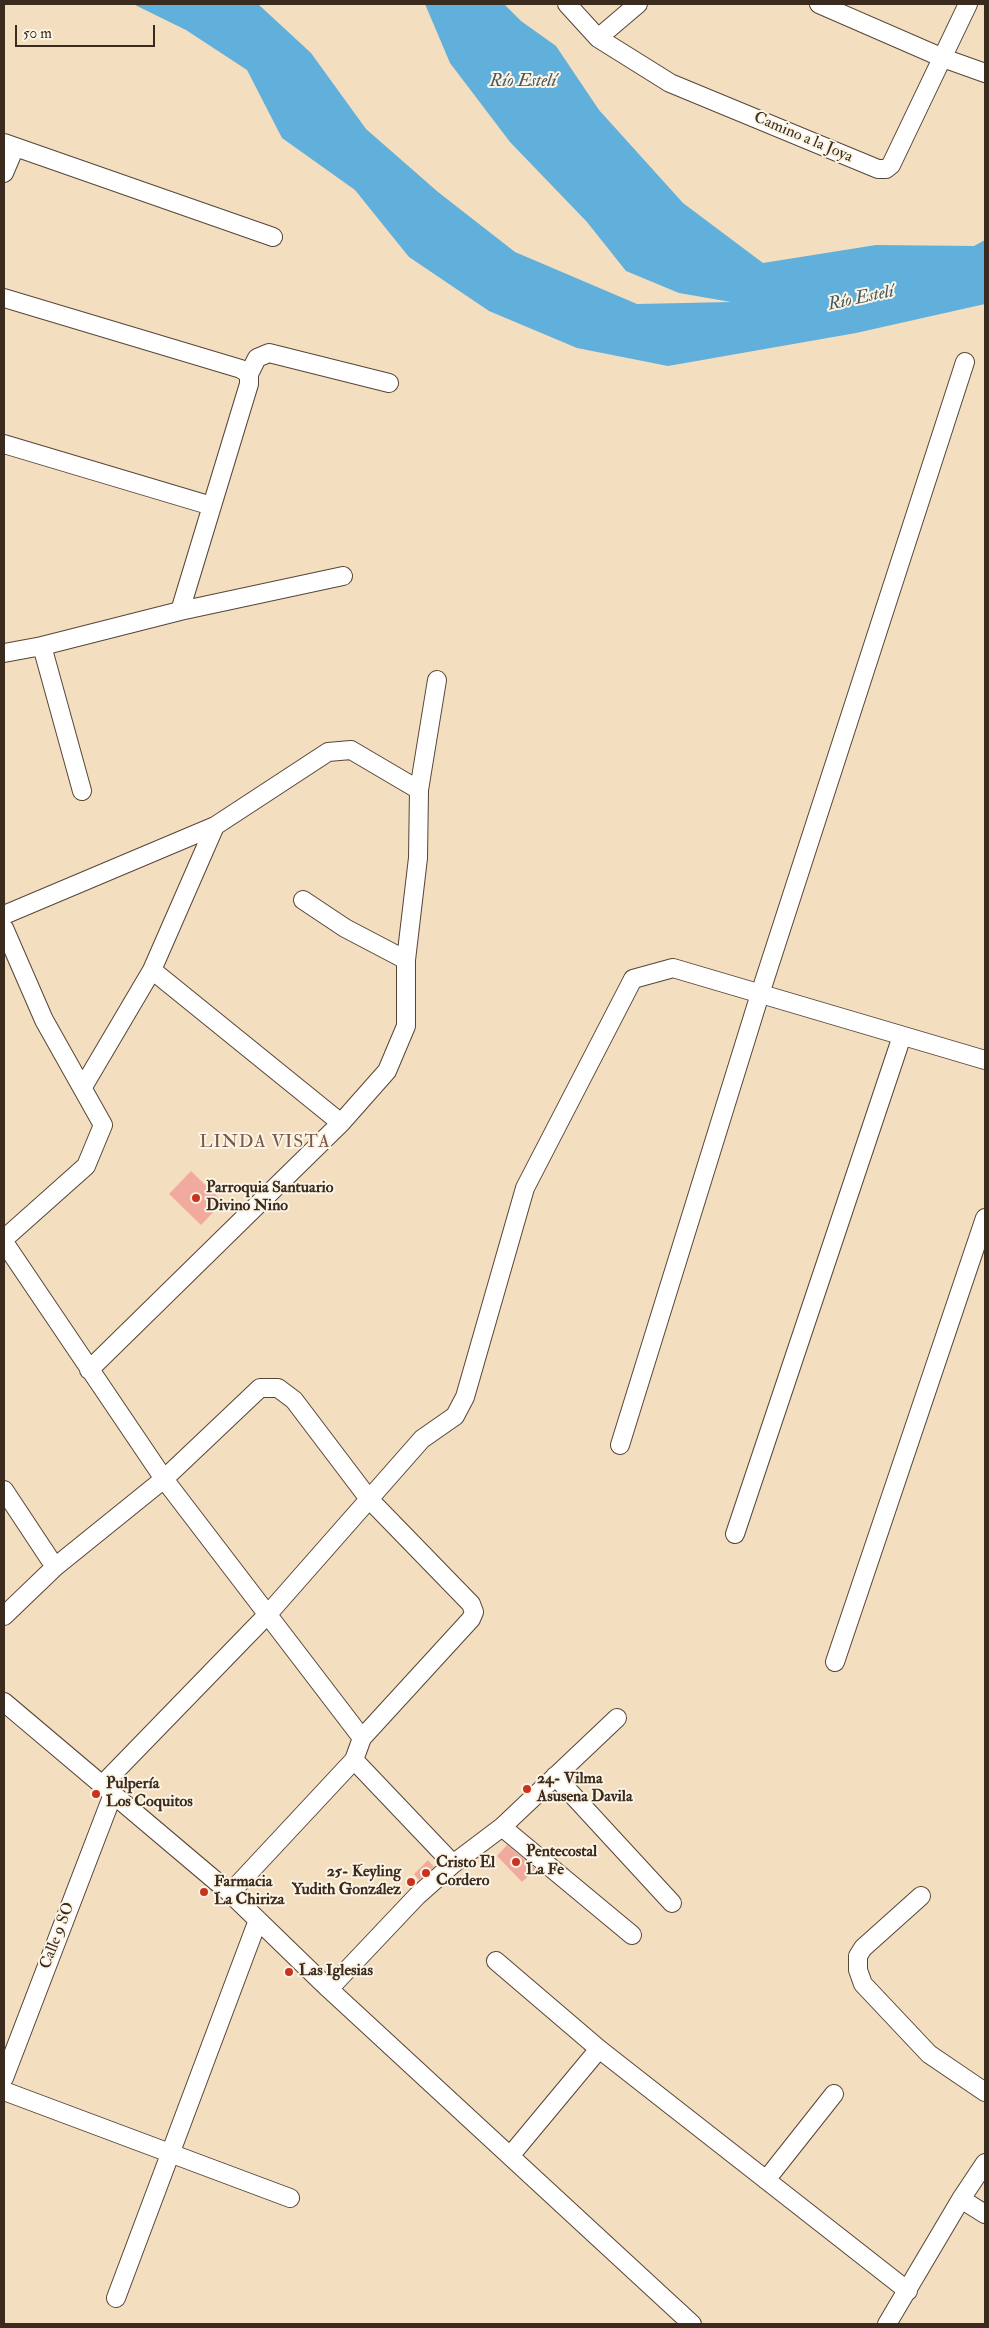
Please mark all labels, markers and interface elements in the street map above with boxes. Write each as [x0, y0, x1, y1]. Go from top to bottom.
scale bar [18, 15, 158, 47]
text: 50 m [23, 24, 52, 43]
water label: Río Estelí [490, 71, 556, 93]
street label: Camino a la Joya [751, 109, 855, 167]
water label: Río Estelí [826, 281, 896, 317]
district label: LINDA VISTA [198, 1132, 332, 1154]
place label: Parroquia Santuario Divino Nino [206, 1179, 333, 1217]
marker: Parroquia Santuario Divino Nino [190, 1192, 202, 1204]
place label: 24- Vilma Asusena Davila [537, 1770, 632, 1808]
place label: Pulpería Los Coquitos [106, 1775, 193, 1813]
marker: 24- Vilma Asusena Davila [521, 1783, 533, 1795]
marker: Pulpería Los Coquitos [90, 1788, 102, 1800]
place label: Pentecostal La Fe [526, 1843, 597, 1881]
place label: Cristo El Cordero [436, 1854, 495, 1892]
marker: Pentecostal La Fe [510, 1856, 522, 1868]
place label: 25- Keyling Yudith González [292, 1863, 401, 1901]
marker: Cristo El Cordero [420, 1867, 432, 1879]
place label: Farmacia La Chiriza [214, 1873, 284, 1911]
marker: 25- Keyling Yudith González [405, 1876, 417, 1888]
marker: Farmacia La Chiriza [198, 1886, 210, 1898]
street label: Calle 9 SO [37, 1900, 79, 1972]
place label: Las Iglesias [299, 1962, 373, 1982]
marker: Las Iglesias [283, 1966, 295, 1978]

